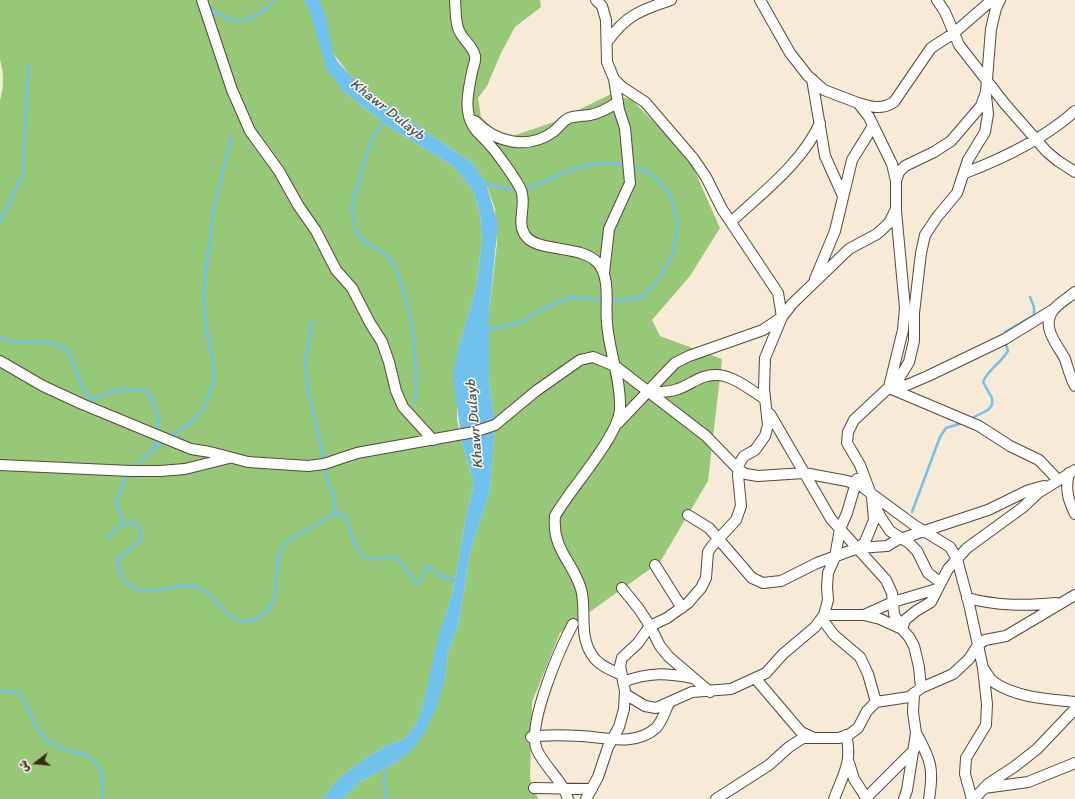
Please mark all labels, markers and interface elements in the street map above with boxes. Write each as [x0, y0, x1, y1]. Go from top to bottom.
water label: Khawr Dulayb [346, 75, 428, 145]
water label: Khawr Dulayb [462, 379, 488, 469]
north arrow [16, 743, 56, 783]
text: ش [16, 759, 32, 774]

